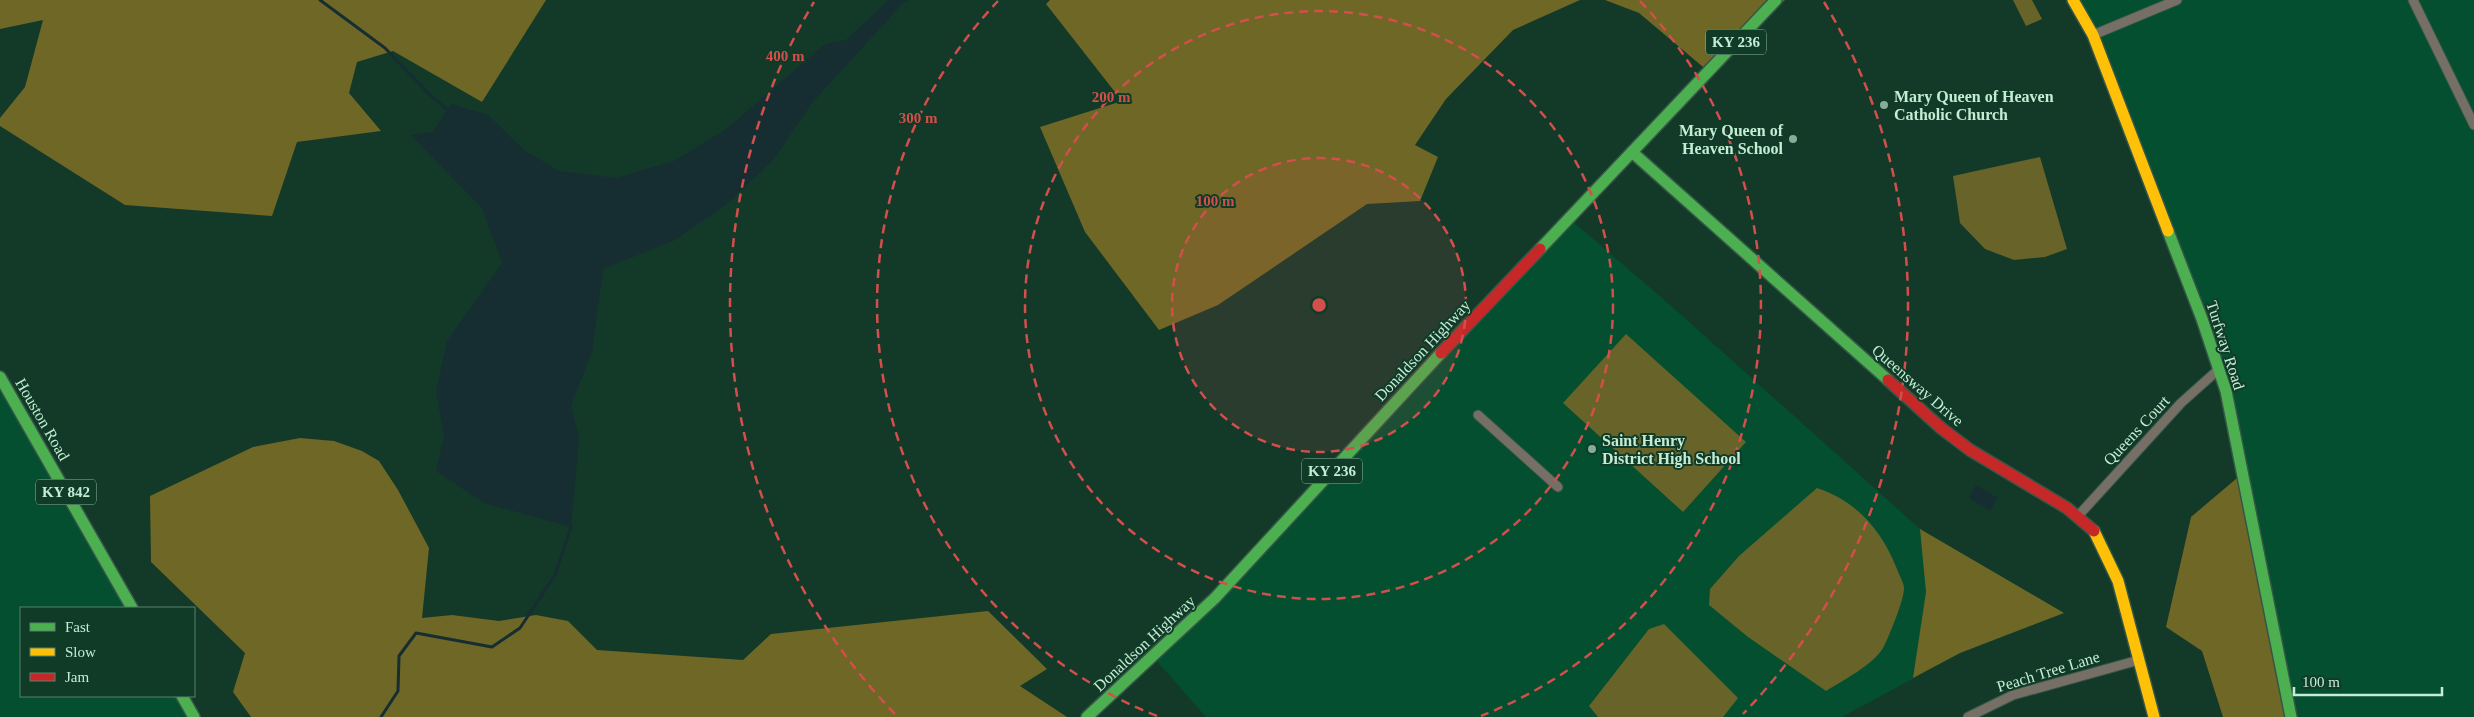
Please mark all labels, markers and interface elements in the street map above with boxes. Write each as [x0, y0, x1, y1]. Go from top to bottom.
road number: KY 236 [1706, 30, 1766, 54]
text: 400 m [766, 48, 805, 64]
place label: Mary Queen of Heaven Catholic Church [1894, 88, 2054, 123]
text: 200 m [1092, 89, 1131, 105]
marker: Mary Queen of Heaven Catholic Church [1878, 99, 1890, 111]
text: 300 m [899, 110, 938, 126]
place label: Mary Queen of Heaven School [1679, 122, 1784, 157]
marker: Mary Queen of Heaven School [1787, 133, 1799, 145]
text: 100 m [1196, 193, 1235, 209]
centre of rings [1310, 296, 1328, 314]
street label: Donaldson Highway [1371, 296, 1474, 405]
street label: Turfway Road [2202, 299, 2248, 392]
street label: Queensway Drive [1868, 341, 1967, 430]
street label: Houston Road [12, 375, 73, 463]
street label: Queens Court [2100, 392, 2173, 468]
place label: Saint Henry District High School [1602, 432, 1741, 468]
marker: Saint Henry District High School [1586, 443, 1598, 455]
road number: KY 236 [1302, 458, 1362, 484]
road number: KY 842 [36, 480, 96, 504]
street label: Donaldson Highway [1090, 592, 1199, 695]
legend [20, 607, 195, 697]
text: Fast [65, 619, 91, 635]
text: Slow [65, 644, 96, 660]
street label: Peach Tree Lane [1995, 648, 2102, 695]
scale bar [2294, 664, 2442, 696]
text: Jam [65, 669, 89, 685]
text: 100 m [2302, 674, 2340, 690]

